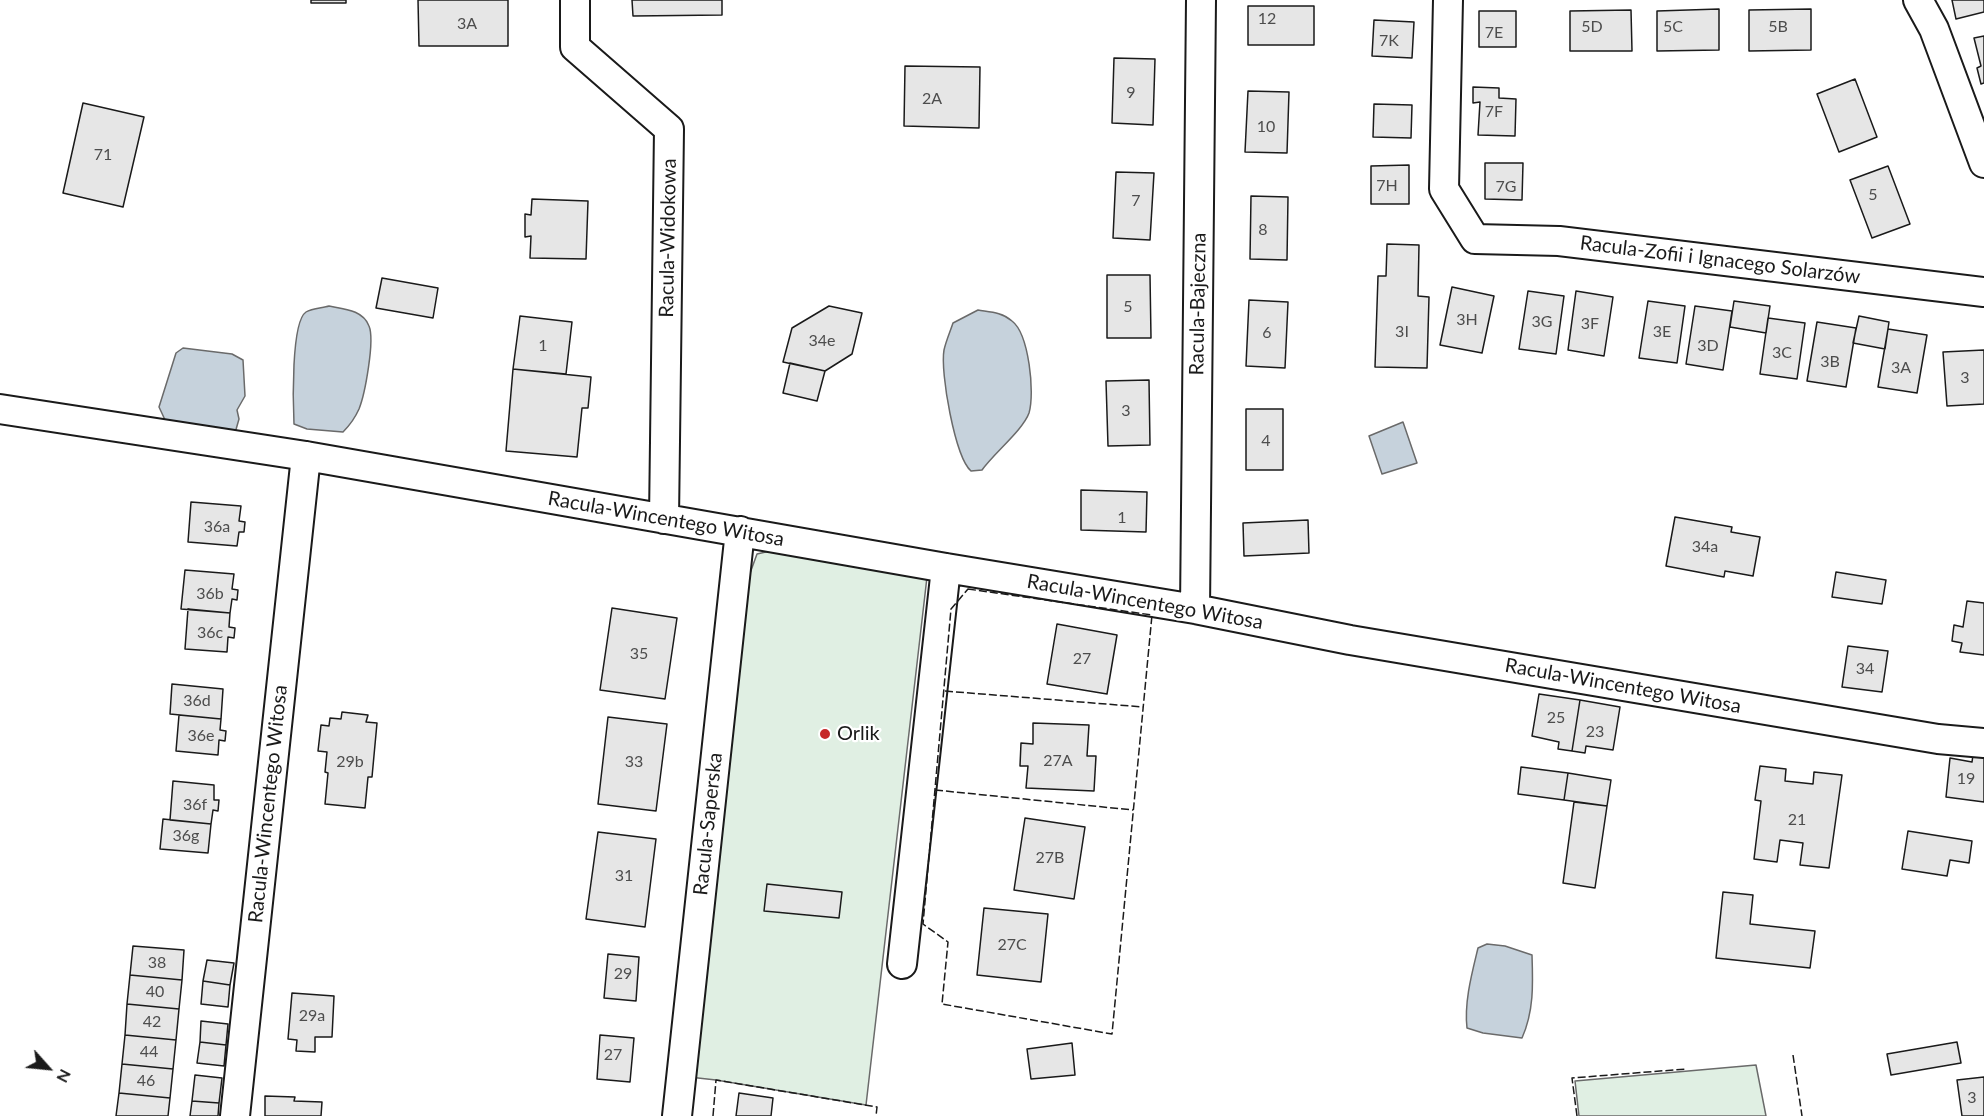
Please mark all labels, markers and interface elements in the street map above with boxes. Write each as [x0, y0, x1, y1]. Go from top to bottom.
house number: 12 [1258, 9, 1276, 29]
house number: 3A [457, 14, 477, 34]
house number: 5D [1581, 17, 1603, 37]
house number: 5C [1663, 17, 1683, 37]
house number: 5B [1768, 17, 1788, 37]
house number: 7E [1485, 23, 1503, 43]
house number: 7K [1379, 31, 1399, 51]
house number: 9 [1126, 83, 1136, 103]
house number: 2A [922, 89, 942, 109]
house number: 7F [1485, 102, 1503, 122]
house number: 10 [1257, 117, 1275, 137]
house number: 71 [94, 145, 112, 165]
street label: Racula-Widokowa [655, 158, 681, 318]
house number: 7H [1376, 176, 1398, 196]
house number: 7G [1496, 177, 1516, 197]
house number: 5 [1868, 185, 1878, 205]
house number: 7 [1131, 191, 1141, 211]
house number: 8 [1258, 220, 1268, 240]
street label: Racula-Zofii i Ignacego Solarzów [1578, 231, 1862, 289]
street label: Racula-Bajeczna [1185, 232, 1211, 376]
house number: 5 [1123, 297, 1133, 317]
house number: 3H [1456, 310, 1478, 330]
house number: 3G [1532, 312, 1552, 332]
house number: 3F [1581, 314, 1599, 334]
house number: 3I [1395, 322, 1409, 342]
house number: 3E [1653, 322, 1671, 342]
house number: 6 [1262, 323, 1272, 343]
house number: 34e [808, 331, 836, 351]
house number: 1 [538, 336, 548, 356]
house number: 3D [1697, 336, 1719, 356]
house number: 3C [1772, 343, 1792, 363]
house number: 3B [1820, 352, 1840, 372]
house number: 3A [1891, 358, 1911, 378]
house number: 3 [1960, 368, 1970, 388]
house number: 3 [1121, 401, 1131, 421]
house number: 4 [1261, 431, 1271, 451]
street label: Racula-Wincentego Witosa [546, 486, 786, 552]
house number: 1 [1117, 508, 1127, 528]
house number: 36a [204, 517, 230, 537]
house number: 34a [1692, 537, 1718, 557]
street label: Racula-Wincentego Witosa [1025, 569, 1265, 635]
house number: 36b [196, 584, 224, 604]
house number: 36c [197, 623, 223, 643]
house number: 35 [630, 644, 648, 664]
house number: 27 [1073, 649, 1091, 669]
street label: Racula-Wincentego Witosa [1503, 653, 1743, 719]
house number: 34 [1856, 659, 1874, 679]
street label: Racula-Wincentego Witosa [244, 684, 292, 924]
house number: 36d [183, 691, 211, 711]
house number: 25 [1547, 708, 1565, 728]
place label: Orlik [837, 722, 880, 746]
house number: 23 [1586, 722, 1604, 742]
house number: 36e [187, 726, 215, 746]
marker: Orlik [818, 727, 832, 741]
street label: Racula-Saperska [689, 751, 727, 897]
house number: 27A [1043, 751, 1073, 771]
house number: 29b [336, 752, 364, 772]
house number: 33 [625, 752, 643, 772]
house number: 19 [1957, 769, 1975, 789]
house number: 36f [183, 795, 207, 815]
house number: 21 [1788, 810, 1806, 830]
house number: 36g [173, 826, 199, 846]
house number: 27B [1036, 848, 1064, 868]
house number: 31 [615, 866, 633, 886]
house number: 27C [997, 935, 1027, 955]
house number: 38 [148, 953, 166, 973]
house number: 29 [614, 964, 632, 984]
house number: 40 [146, 982, 164, 1002]
house number: 29a [299, 1006, 325, 1026]
house number: 42 [143, 1012, 161, 1032]
north arrow [18, 1038, 78, 1098]
house number: 44 [140, 1042, 158, 1062]
house number: 27 [604, 1045, 622, 1065]
text: N [53, 1067, 76, 1086]
house number: 46 [137, 1071, 155, 1091]
house number: 3 [1967, 1088, 1977, 1108]

